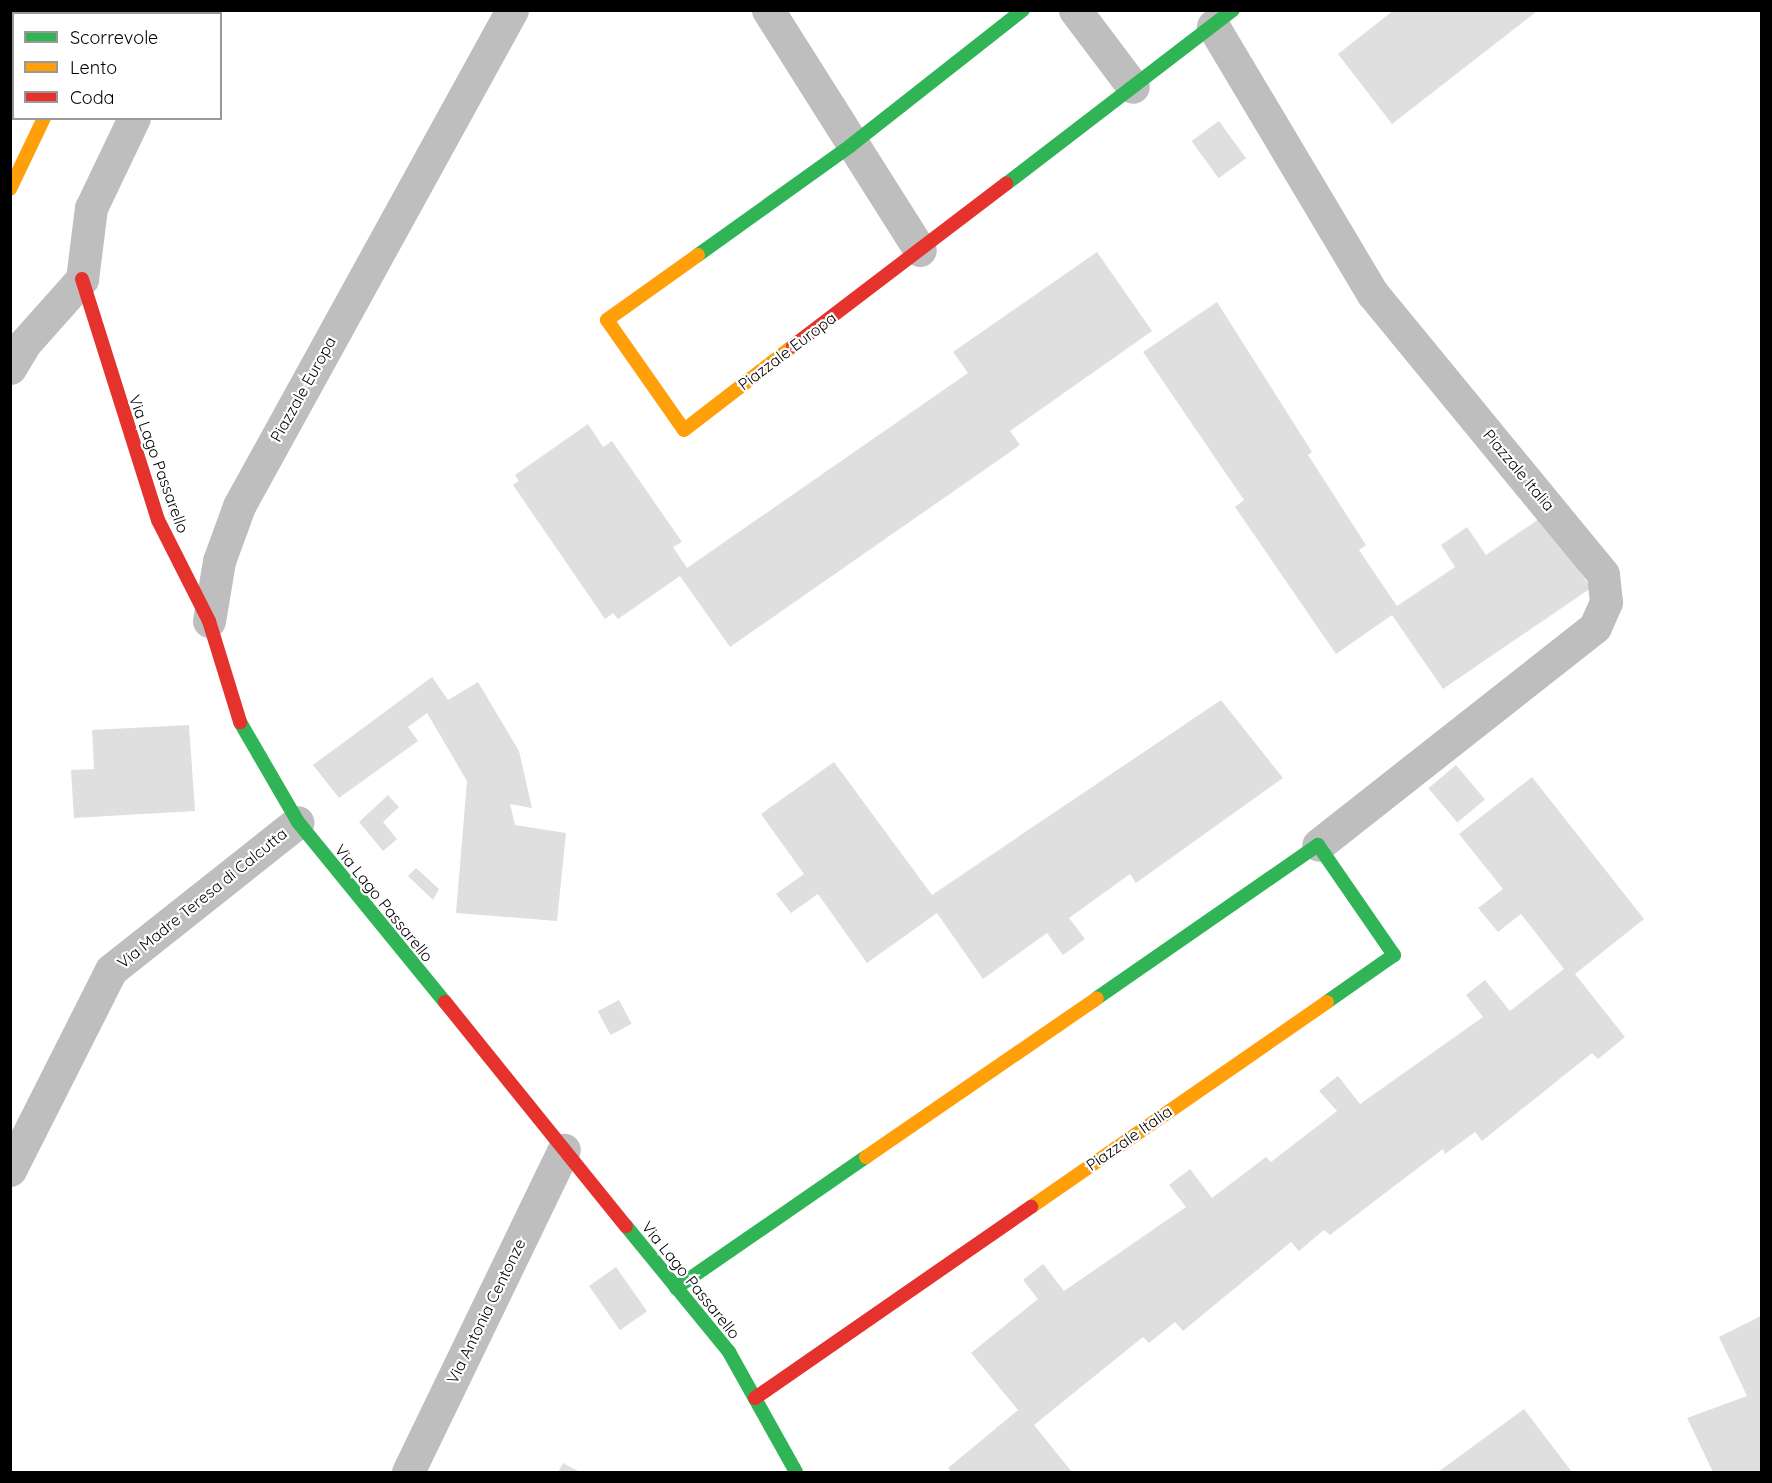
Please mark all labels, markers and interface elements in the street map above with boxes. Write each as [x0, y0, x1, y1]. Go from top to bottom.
legend [12, 12, 222, 120]
text: Scorrevole [70, 26, 158, 49]
text: Lento [70, 56, 117, 79]
text: Coda [70, 86, 114, 109]
street label: Piazzale Europa [734, 308, 840, 394]
street label: Piazzale Europa [266, 333, 340, 445]
street label: Via Lago Passarello [125, 392, 193, 536]
street label: Piazzale Italia [1479, 425, 1559, 515]
street label: Via Madre Teresa di Calcutta [113, 824, 291, 972]
street label: Via Lago Passarello [331, 840, 437, 966]
street label: Piazzale Italia [1082, 1101, 1176, 1175]
street label: Via Lago Passarello [638, 1217, 744, 1343]
street label: Via Antonia Centonze [443, 1235, 529, 1387]

